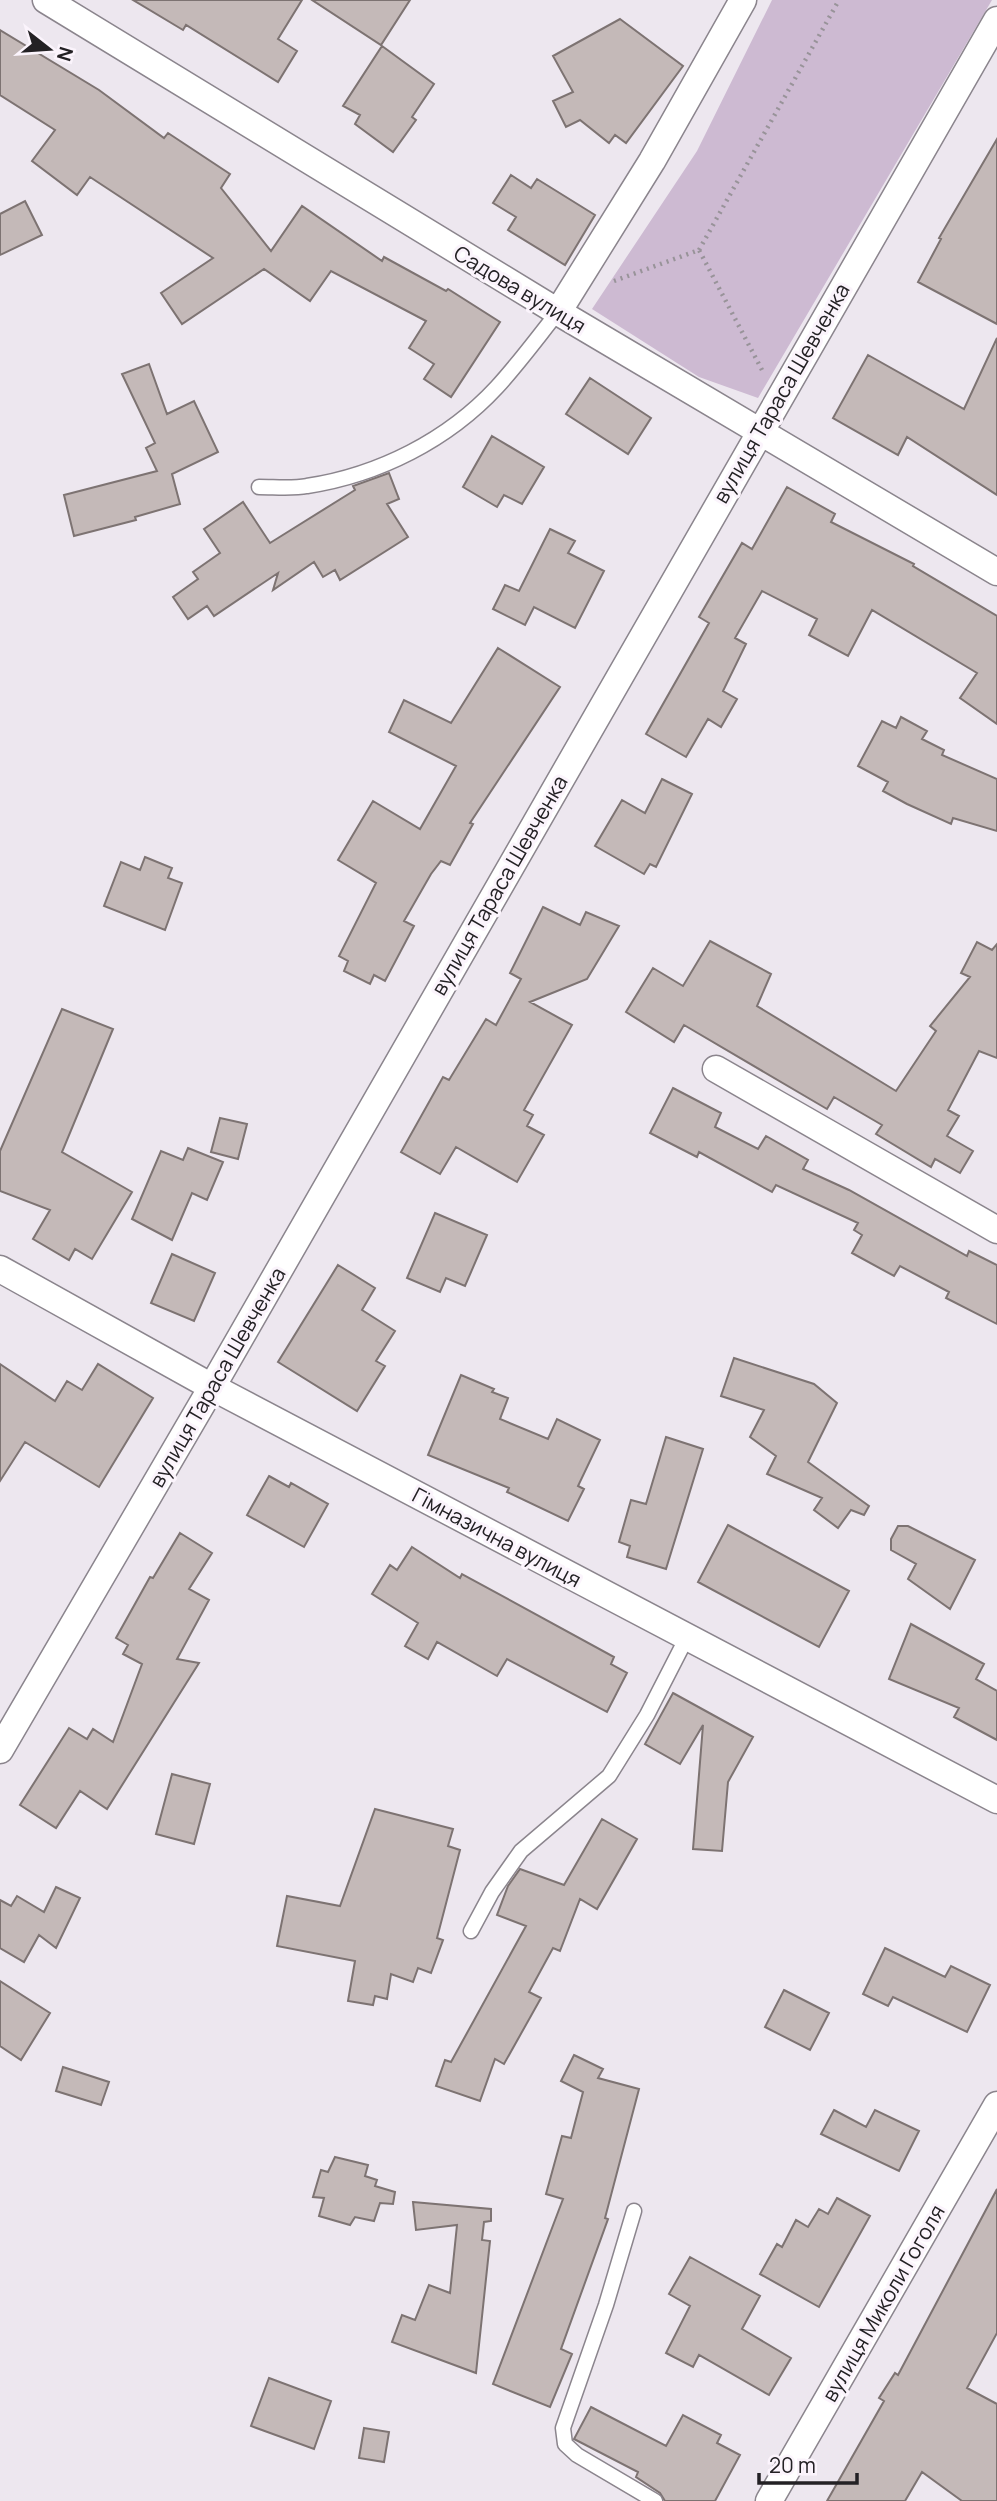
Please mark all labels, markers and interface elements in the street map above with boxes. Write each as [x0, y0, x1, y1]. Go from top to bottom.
north arrow [14, 14, 84, 84]
text: N [51, 44, 80, 64]
street label: Садова вулиця [449, 239, 591, 339]
street label: вулиця Тараса Шевченка [706, 278, 856, 508]
street label: вулиця Тараса Шевченка [424, 770, 574, 1000]
street label: вулиця Тараса Шевченка [142, 1262, 292, 1492]
street label: Гімназична вулиця [408, 1481, 586, 1593]
street label: вулиця Миколи Гоголя [815, 2200, 951, 2406]
scale bar [759, 2442, 857, 2486]
text: 20 m [769, 2451, 816, 2479]

